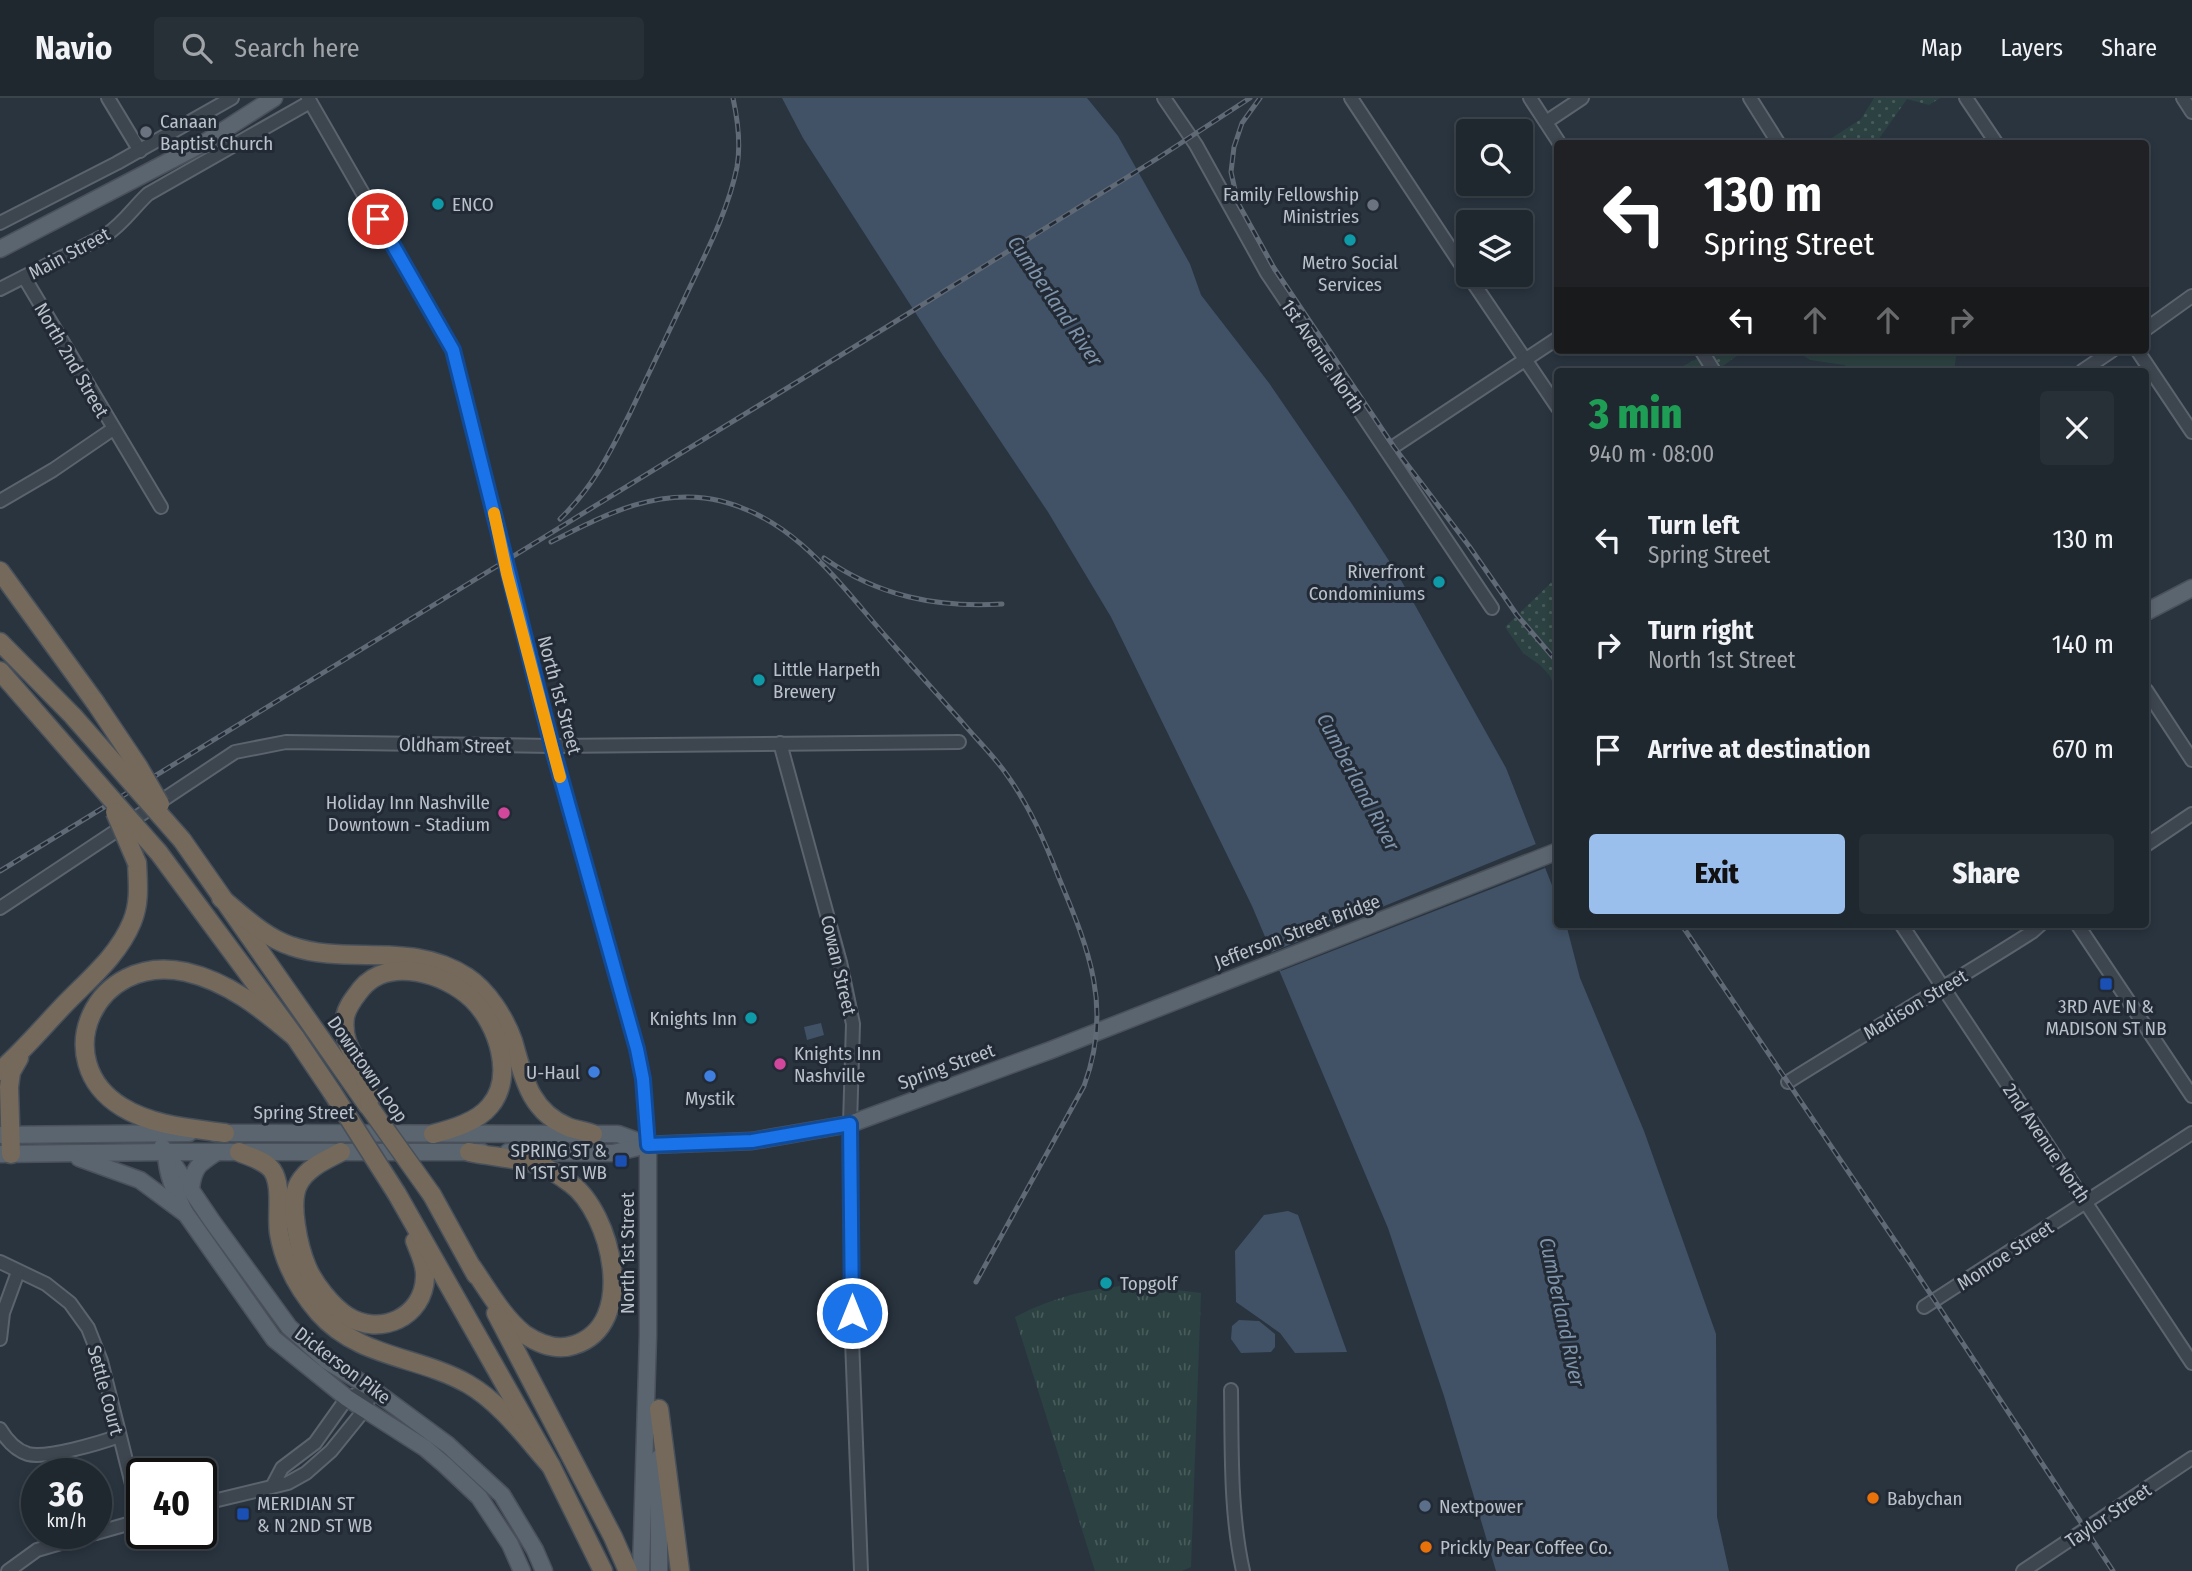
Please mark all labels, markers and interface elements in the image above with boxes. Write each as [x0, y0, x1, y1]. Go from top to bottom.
search box [154, 17, 644, 80]
text: Navio [35, 28, 112, 68]
icon: search [178, 29, 216, 67]
text: Search here [234, 33, 360, 64]
text: Map [1921, 34, 1963, 62]
text: Layers [2001, 34, 2063, 62]
text: Share [2101, 34, 2157, 62]
place label: Canaan Baptist Church [160, 110, 273, 155]
map controls [1456, 119, 1533, 287]
button: search [1456, 119, 1533, 196]
marker: Canaan Baptist Church [138, 124, 154, 140]
text: 130 m [1704, 165, 1822, 224]
icon: left [1589, 168, 1680, 259]
place label: Family Fellowship Ministries [1223, 183, 1359, 228]
pin [348, 189, 408, 249]
place label: ENCO [452, 193, 494, 216]
marker: ENCO [430, 196, 446, 212]
marker: Family Fellowship Ministries [1365, 197, 1381, 213]
icon: arrive [359, 200, 397, 238]
button: layers [1456, 210, 1533, 287]
street label: Main Street [25, 222, 115, 284]
text: Spring Street [1704, 225, 1874, 263]
water label: Cumberland River [1002, 231, 1109, 372]
marker: Metro Social Services [1342, 232, 1358, 248]
place label: Metro Social Services [1302, 251, 1398, 296]
street label: 1st Avenue North [1276, 295, 1369, 417]
street label: North 2nd Street [29, 299, 114, 422]
icon: left [1723, 301, 1761, 339]
icon: ahead [1796, 301, 1834, 339]
icon: ahead [1869, 301, 1907, 339]
icon: right [1942, 301, 1980, 339]
text: 3 min [1589, 389, 1682, 439]
button: close [2040, 391, 2114, 465]
text: 940 m · 08:00 [1589, 440, 1714, 468]
text: Turn left [1648, 510, 1740, 541]
icon: left [1589, 521, 1627, 559]
text: 130 m [2052, 524, 2114, 555]
text: Spring Street [1648, 541, 1770, 569]
place label: Riverfront Condominiums [1309, 560, 1426, 605]
marker: Riverfront Condominiums [1431, 574, 1447, 590]
text: Turn right [1648, 615, 1754, 646]
icon: right [1589, 626, 1627, 664]
text: 140 m [2052, 629, 2114, 660]
street label: North 1st Street [533, 633, 587, 758]
text: North 1st Street [1648, 646, 1795, 674]
place label: Little Harpeth Brewery [773, 658, 880, 703]
marker: Little Harpeth Brewery [751, 672, 767, 688]
water label: Cumberland River [1311, 709, 1405, 856]
icon: arrive [1589, 731, 1627, 769]
street label: Oldham Street [399, 733, 512, 758]
text: Arrive at destination [1648, 734, 1871, 765]
text: 670 m [2052, 734, 2114, 765]
place label: Holiday Inn Nashville Downtown - Stadium [326, 791, 490, 836]
marker: Holiday Inn Nashville Downtown - Stadium [496, 805, 512, 821]
button: Exit [1589, 834, 1845, 914]
button: Share [1859, 834, 2114, 914]
street label: Jefferson Street Bridge [1211, 889, 1383, 974]
street label: Cowan Street [816, 913, 861, 1018]
street label: Madison Street [1859, 964, 1972, 1044]
marker: 3RD AVE N & MADISON ST NB [2098, 976, 2114, 992]
place label: 3RD AVE N & MADISON ST NB [2045, 995, 2167, 1040]
place label: Knights Inn [649, 1007, 737, 1030]
marker: Knights Inn [743, 1010, 759, 1026]
street label: Downtown Loop [322, 1012, 413, 1127]
street label: Spring Street [895, 1038, 998, 1095]
place label: Knights Inn Nashville [794, 1042, 882, 1087]
marker: Knights Inn Nashville [772, 1056, 788, 1072]
place label: U-Haul [526, 1061, 580, 1084]
marker: U-Haul [586, 1064, 602, 1080]
marker: Mystik [702, 1068, 718, 1084]
street label: 2nd Avenue North [1998, 1079, 2095, 1207]
place label: Mystik [685, 1087, 735, 1110]
street label: Spring Street [253, 1101, 355, 1124]
place label: SPRING ST & N 1ST ST WB [511, 1139, 607, 1184]
marker: SPRING ST & N 1ST ST WB [613, 1153, 629, 1169]
street label: North 1st Street [616, 1191, 639, 1314]
street label: Monroe Street [1953, 1215, 2058, 1295]
water label: Cumberland River [1533, 1235, 1591, 1390]
place label: Topgolf [1120, 1272, 1178, 1295]
marker: Topgolf [1098, 1275, 1114, 1291]
position arrow [815, 1276, 889, 1350]
street label: Dickerson Pike [290, 1322, 395, 1409]
street label: Settle Court [83, 1343, 129, 1438]
speed limit sign: 40 [126, 1458, 217, 1549]
text: 36 [49, 1473, 84, 1515]
street label: Taylor Street [2061, 1478, 2156, 1552]
place label: Babychan [1887, 1487, 1963, 1510]
marker: Babychan [1865, 1490, 1881, 1506]
place label: MERIDIAN ST & N 2ND ST WB [257, 1492, 372, 1537]
place label: Nextpower [1439, 1495, 1523, 1518]
marker: Nextpower [1417, 1498, 1433, 1514]
marker: MERIDIAN ST & N 2ND ST WB [235, 1506, 251, 1522]
text: km/h [46, 1510, 87, 1532]
place label: Prickly Pear Coffee Co. [1440, 1536, 1612, 1559]
marker: Prickly Pear Coffee Co. [1418, 1539, 1434, 1555]

